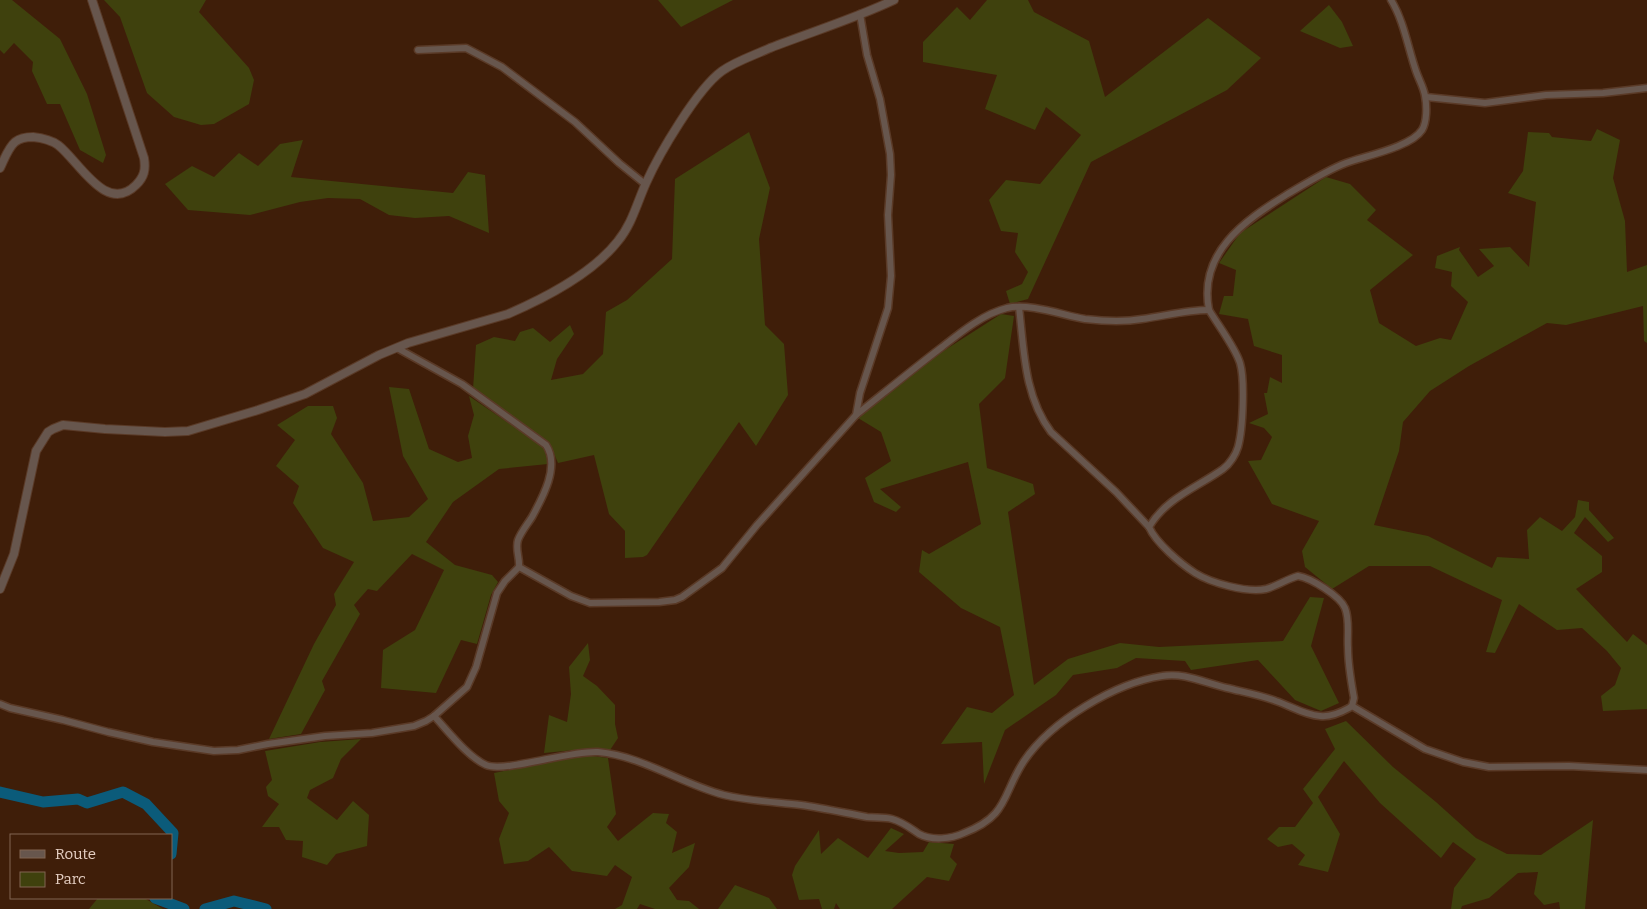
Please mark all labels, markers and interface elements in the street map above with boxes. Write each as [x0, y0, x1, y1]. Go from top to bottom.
legend [10, 834, 172, 899]
text: Route [55, 845, 96, 863]
text: Parc [55, 870, 86, 888]

